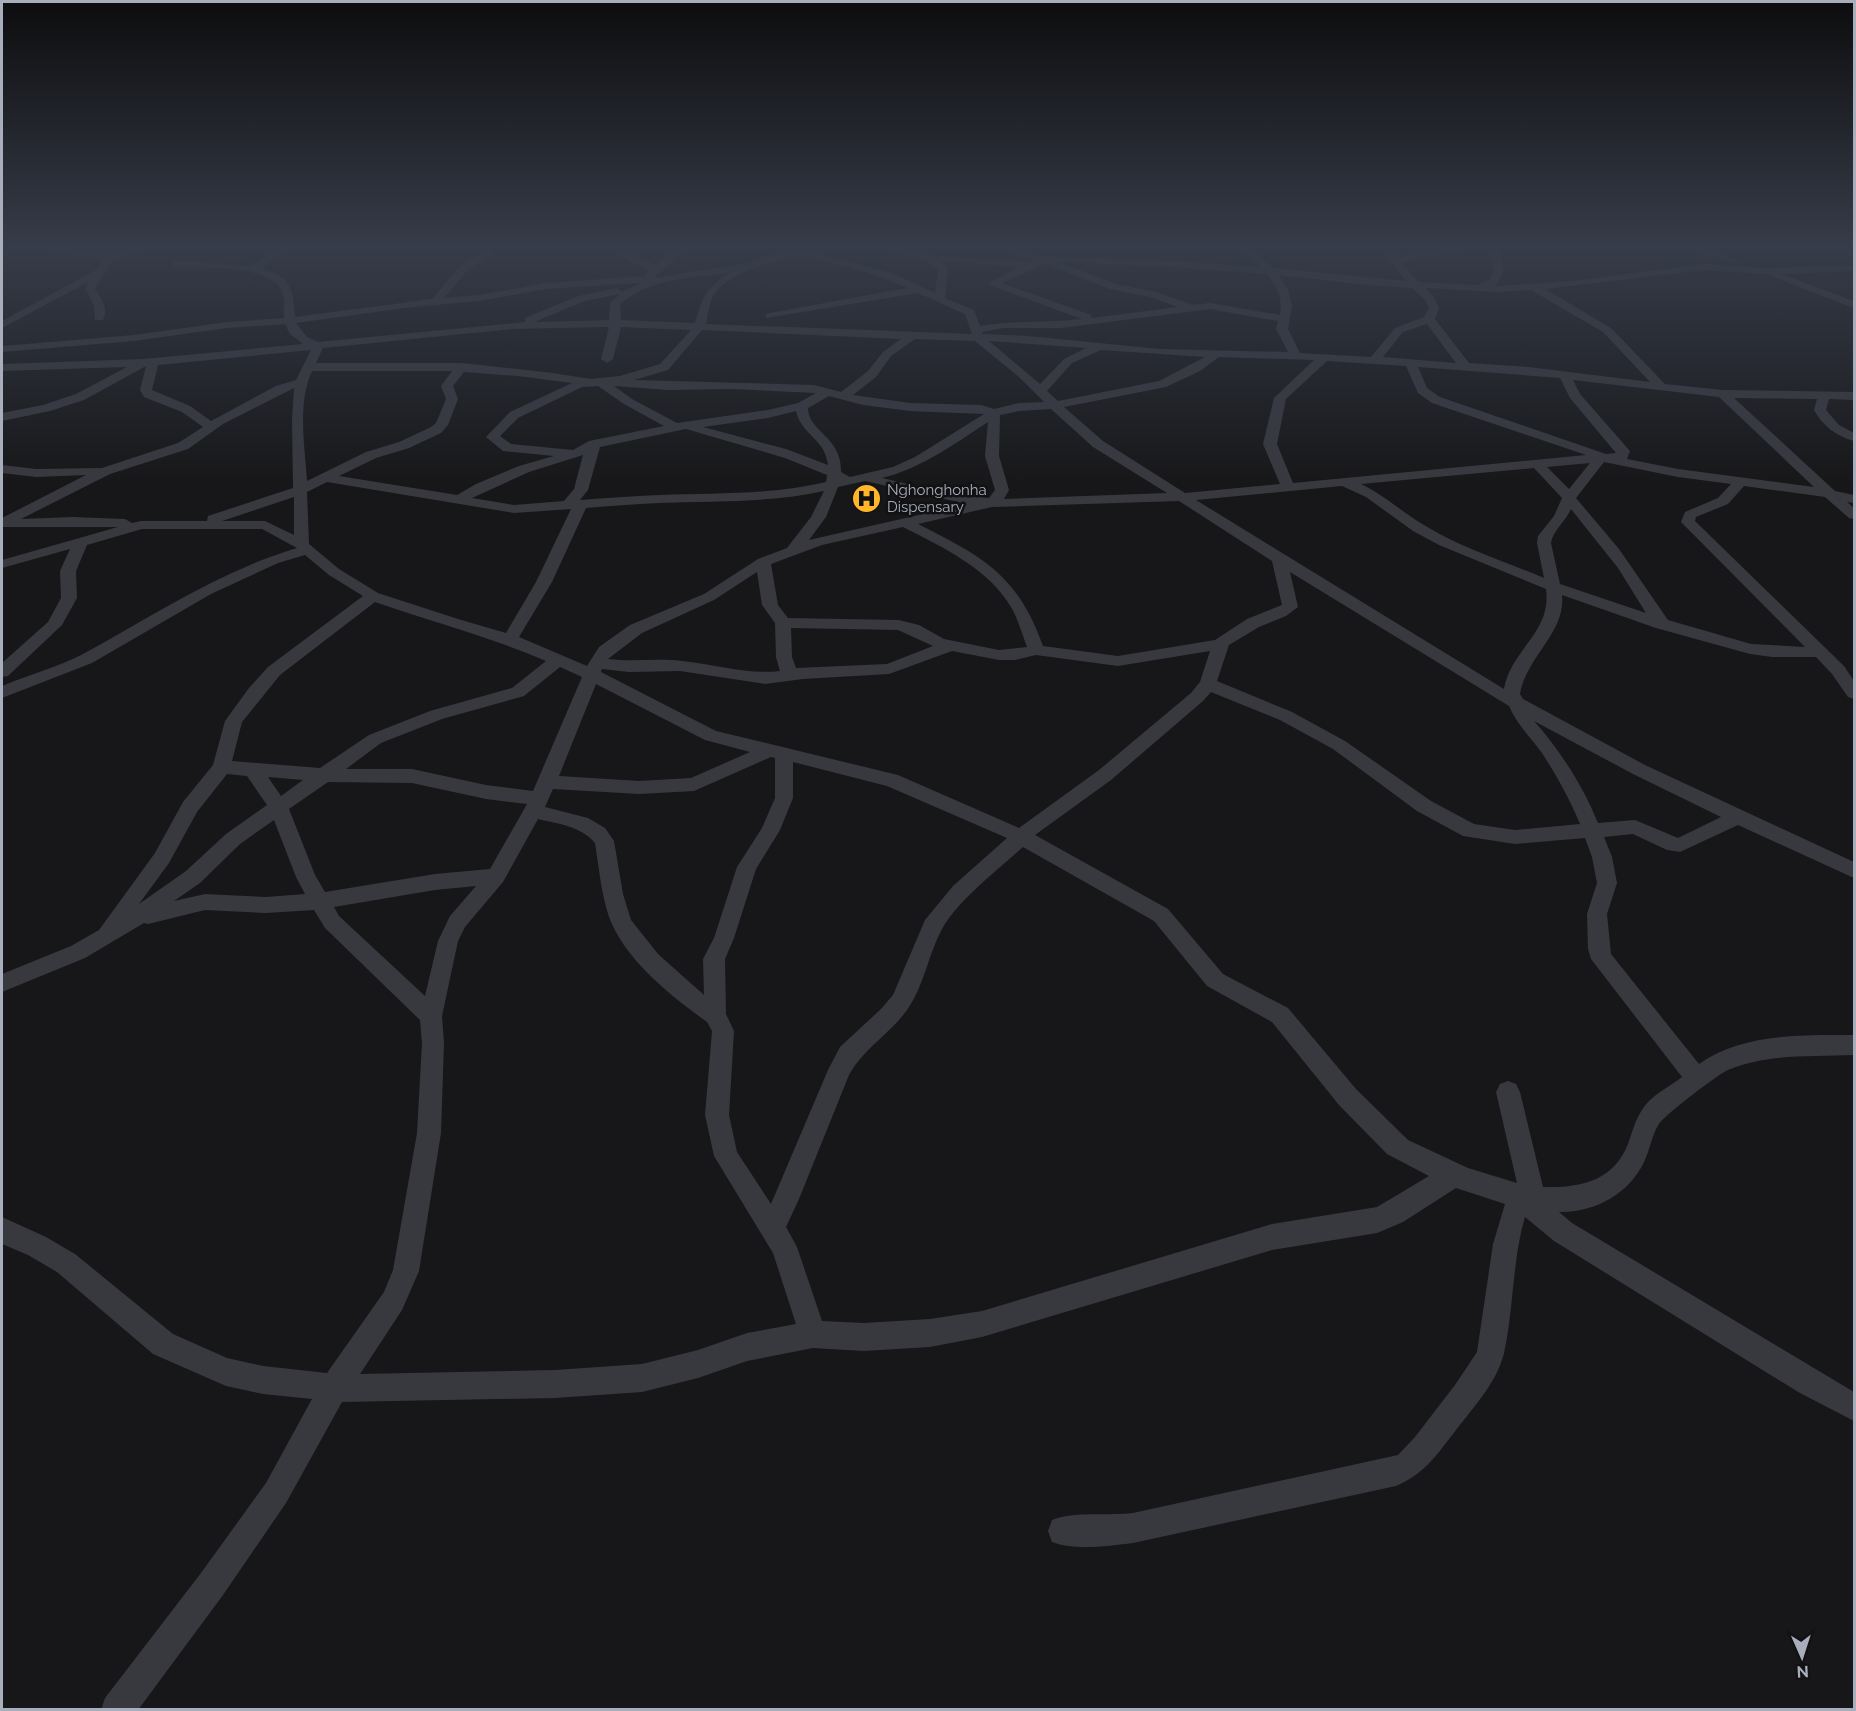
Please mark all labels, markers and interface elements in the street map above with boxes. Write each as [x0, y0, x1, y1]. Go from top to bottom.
place label: Nghonghonha Dispensary [887, 481, 987, 516]
hospital icon: Nghonghonha Dispensary [850, 483, 882, 515]
north arrow [1772, 1627, 1832, 1687]
text: N [1796, 1662, 1809, 1681]

